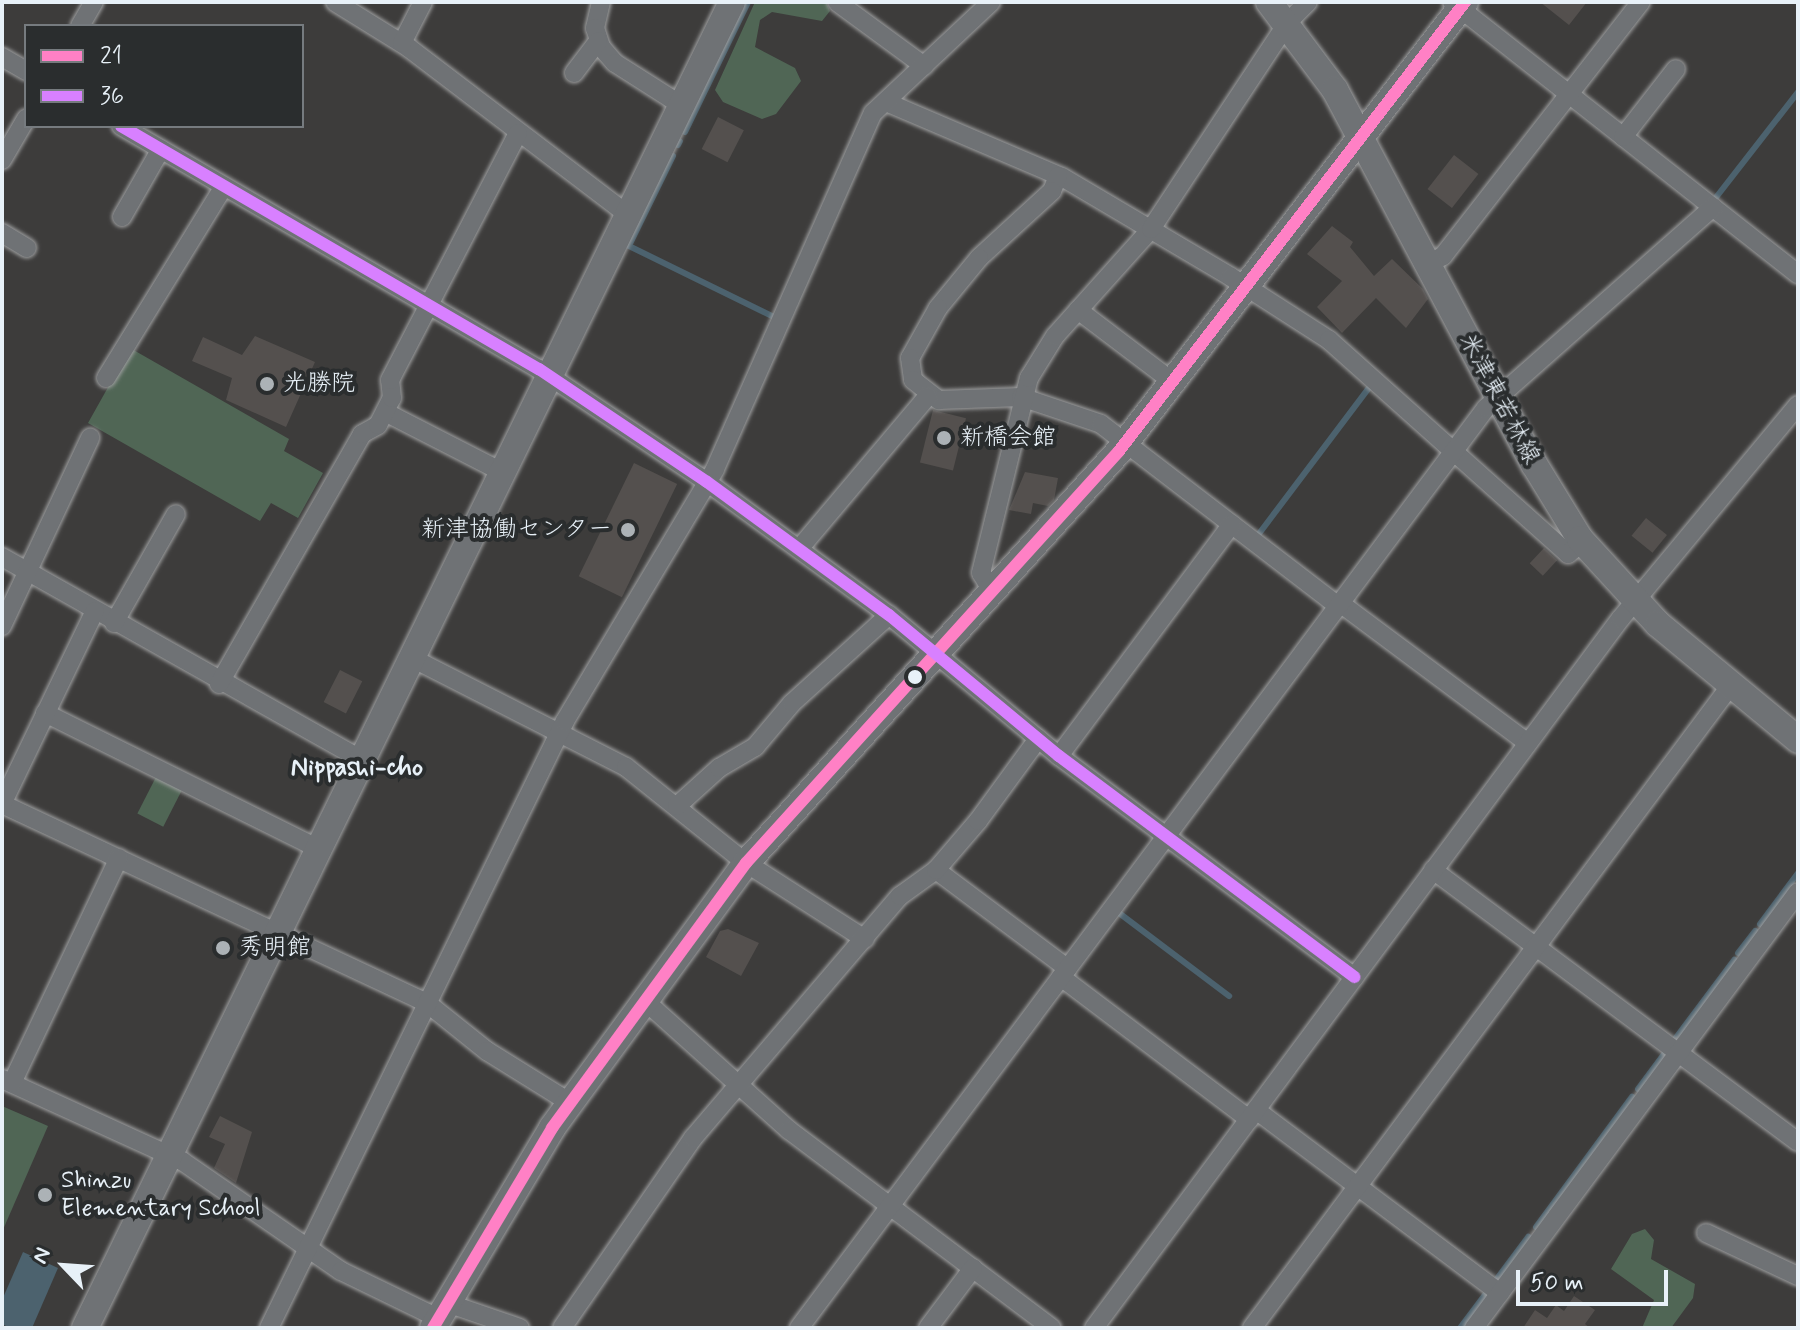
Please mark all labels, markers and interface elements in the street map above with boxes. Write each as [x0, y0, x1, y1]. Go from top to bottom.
legend [24, 24, 304, 128]
text: 21 [100, 41, 122, 72]
text: 36 [100, 81, 124, 112]
street label: 米津東若林線 [1452, 329, 1546, 469]
place label: 光勝院 [283, 370, 355, 398]
marker: 光勝院 [258, 375, 276, 393]
place label: 新橋会館 [960, 424, 1056, 452]
marker: 新橋会館 [935, 429, 953, 447]
place label: 新津協働センター [420, 516, 612, 544]
marker: 新津協働センター [619, 521, 637, 539]
unlabelled marker [907, 669, 923, 685]
district label: Nippashi-cho [291, 753, 423, 785]
place label: 秀明館 [239, 934, 311, 962]
marker: 秀明館 [214, 939, 232, 957]
place label: Shinzu Elementary School [61, 1167, 260, 1223]
marker: Shinzu Elementary School [36, 1186, 54, 1204]
north arrow [24, 1226, 104, 1306]
text: N [26, 1243, 58, 1268]
scale bar [1520, 1254, 1672, 1304]
text: 50 m [1530, 1268, 1584, 1299]

